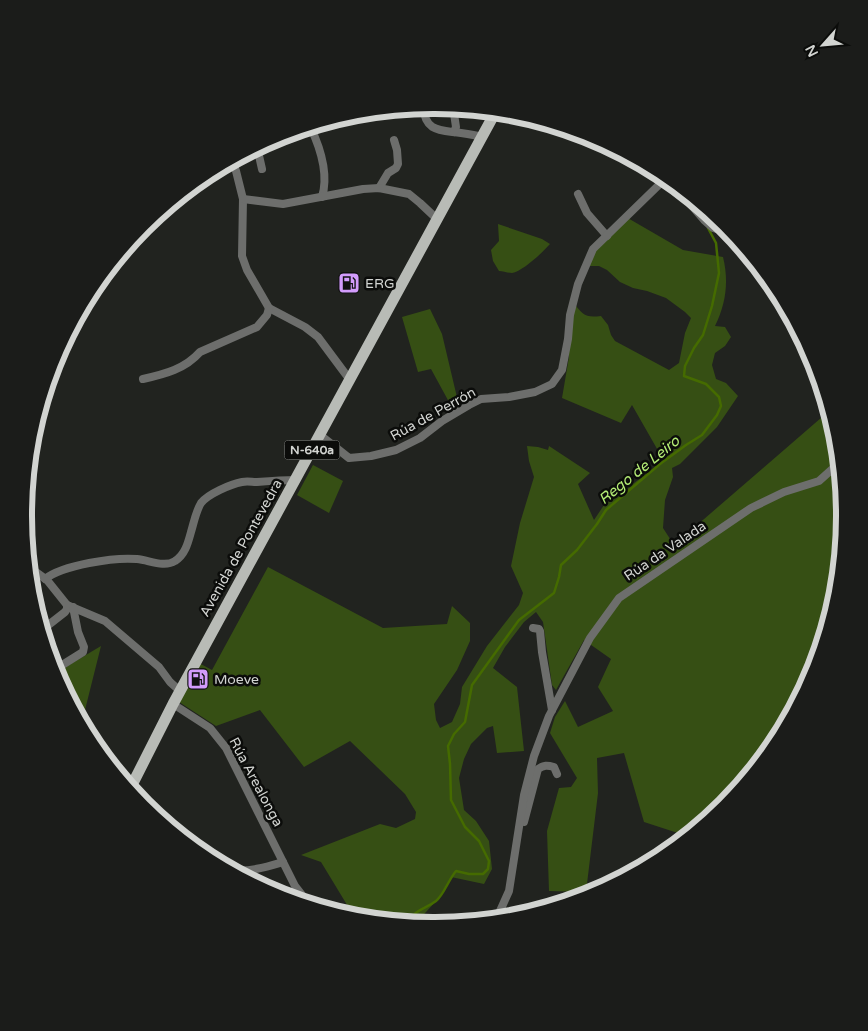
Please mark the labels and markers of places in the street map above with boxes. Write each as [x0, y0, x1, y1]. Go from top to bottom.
fuel station icon: ERG [337, 271, 361, 295]
place label: ERG [365, 275, 395, 292]
fuel station icon: Moeve [186, 667, 210, 691]
place label: Moeve [214, 671, 259, 688]

